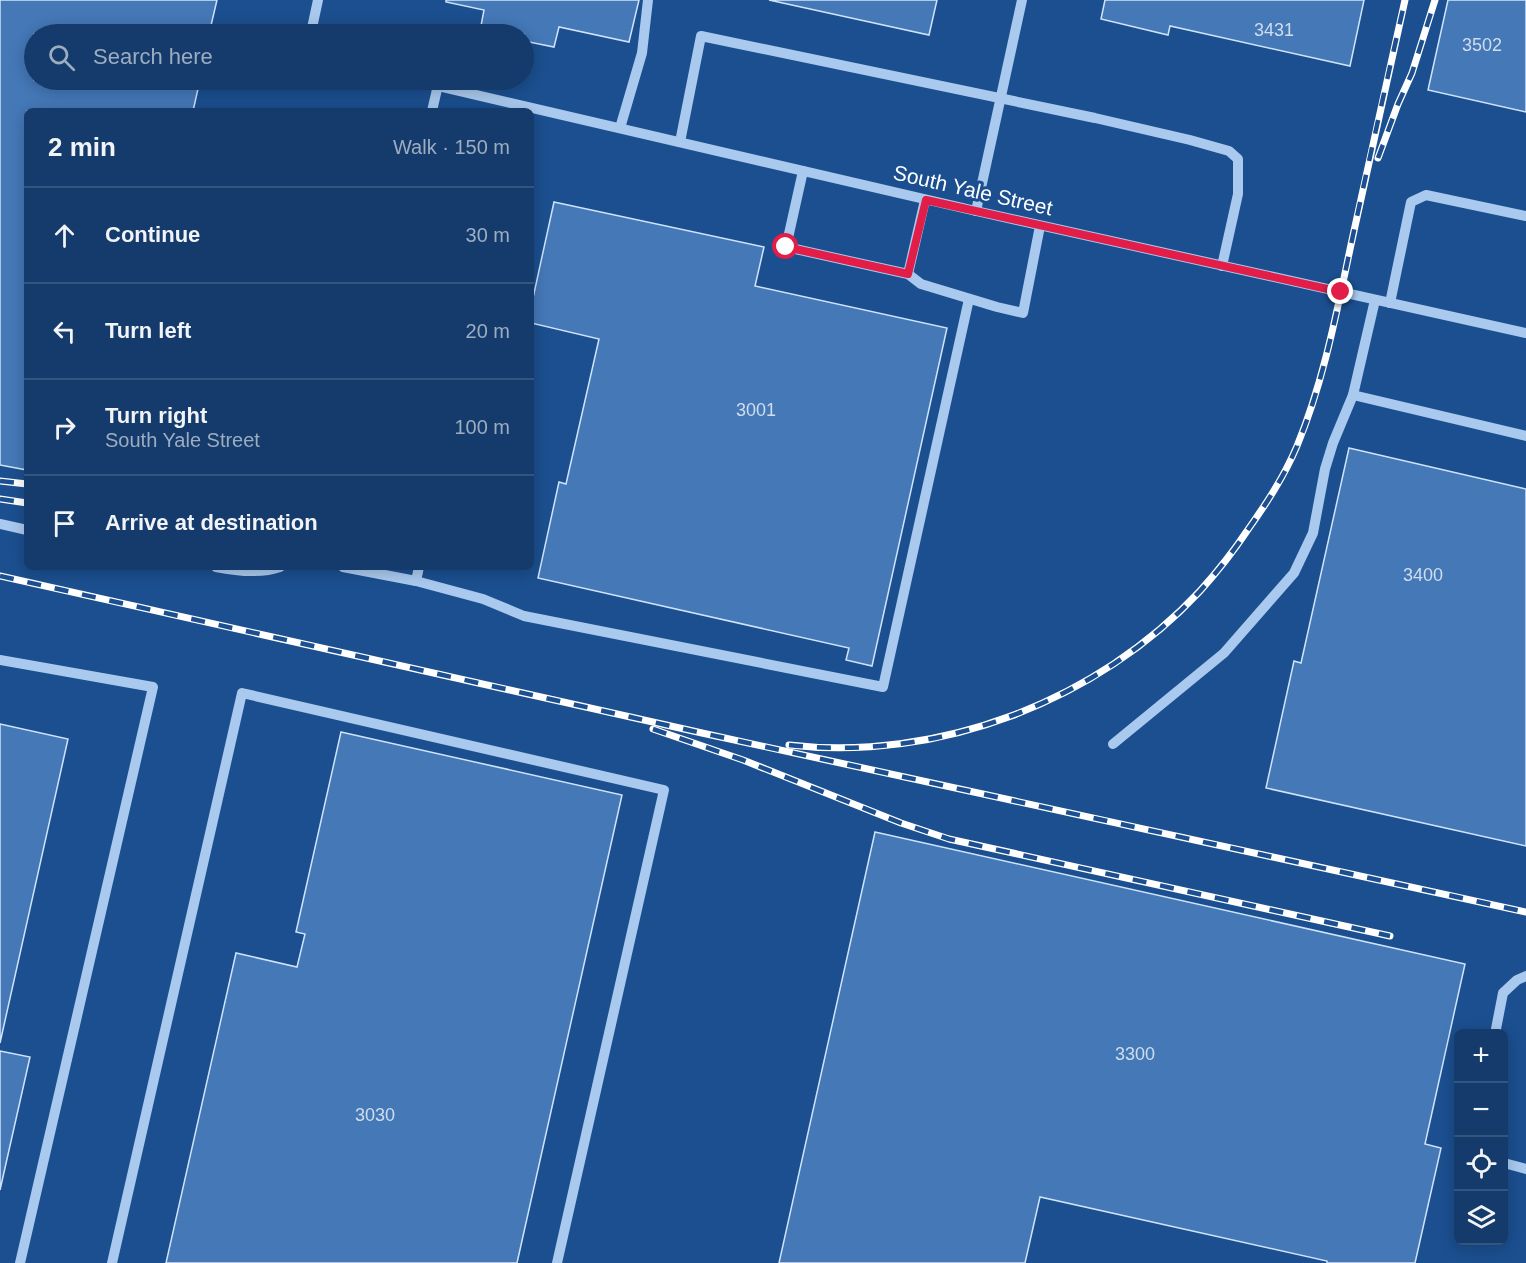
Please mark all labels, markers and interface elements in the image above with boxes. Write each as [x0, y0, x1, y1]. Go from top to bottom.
house number: 3431 [1254, 20, 1294, 40]
search box [24, 24, 534, 90]
house number: 3502 [1462, 35, 1502, 55]
icon: search [45, 41, 78, 74]
text: Search here [93, 44, 213, 69]
text: 2 min [48, 132, 116, 162]
text: Walk · 150 m [393, 136, 510, 158]
street label: South Yale Street [891, 160, 1055, 220]
icon: ahead [48, 219, 81, 252]
text: Continue [105, 222, 200, 247]
text: 30 m [466, 224, 510, 246]
route start [772, 233, 798, 259]
route end [1327, 278, 1353, 304]
icon: left [48, 315, 81, 348]
text: Turn left [105, 318, 191, 343]
text: 20 m [466, 320, 510, 342]
house number: 3001 [736, 400, 776, 420]
text: Turn right [105, 403, 207, 428]
icon: right [48, 411, 81, 444]
text: 100 m [454, 416, 510, 438]
text: South Yale Street [105, 429, 260, 451]
icon: arrive [48, 507, 81, 540]
text: Arrive at destination [105, 510, 318, 535]
house number: 3400 [1403, 565, 1443, 585]
map controls [1454, 1029, 1508, 1245]
button: + [1454, 1029, 1508, 1083]
house number: 3300 [1115, 1044, 1155, 1064]
button: − [1454, 1083, 1508, 1137]
house number: 3030 [355, 1105, 395, 1125]
button: locate [1454, 1137, 1508, 1191]
button: layers [1454, 1191, 1508, 1245]

